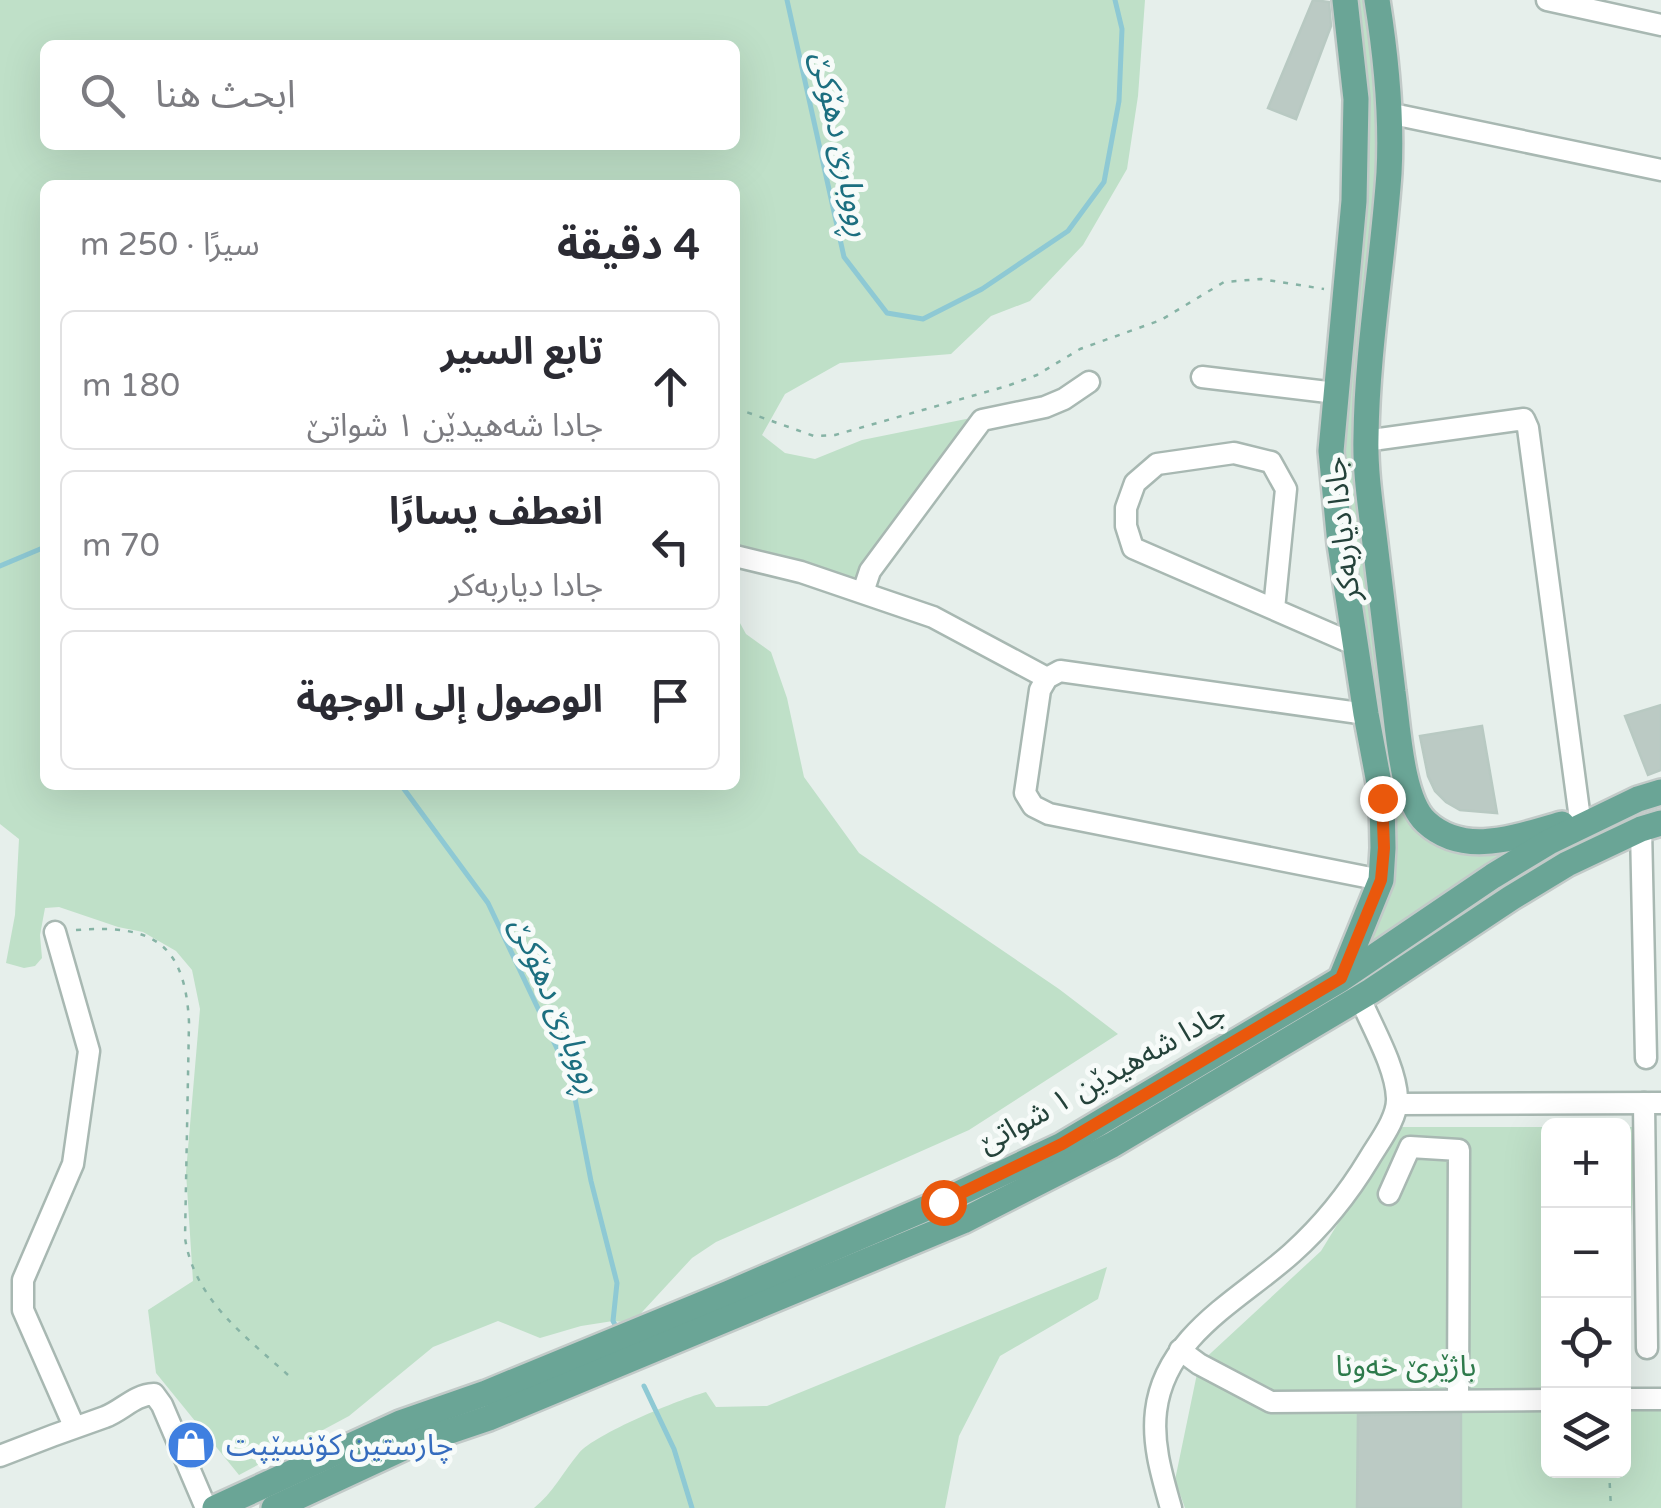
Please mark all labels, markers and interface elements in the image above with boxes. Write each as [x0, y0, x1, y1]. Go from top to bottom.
search box [40, 40, 740, 150]
water label: ڕووبارێ دهۆكێ [796, 48, 879, 242]
icon: search [75, 68, 130, 123]
text: ابحث هنا [155, 72, 296, 118]
text: 4 دقيقة [557, 220, 700, 271]
text: سيرًا · 250 m [80, 226, 260, 264]
text: تابع السير [441, 329, 603, 375]
icon: ahead [643, 359, 698, 414]
text: 180 m [82, 367, 180, 405]
text: جادا شەهیدێن ١ شواتێ [307, 407, 603, 445]
street label: جادا دیاربه‌كر [1317, 455, 1369, 604]
text: انعطف يسارًا [389, 489, 603, 535]
icon: left [643, 519, 698, 574]
text: 70 m [82, 527, 160, 565]
text: جادا دیاربه‌كر [449, 567, 603, 605]
icon: arrive [643, 673, 698, 728]
text: الوصول إلى الوجهة [296, 677, 603, 723]
route end [1360, 776, 1406, 822]
water label: ڕووبارێ دهۆكێ [496, 911, 610, 1102]
street label: جادا شەهیدێن ١ شواتێ [972, 995, 1233, 1162]
map controls [1541, 1118, 1631, 1478]
button: + [1541, 1118, 1631, 1208]
route start [921, 1180, 967, 1226]
button: − [1541, 1208, 1631, 1298]
button: locate [1541, 1298, 1631, 1388]
park label: باژێرێ خه‌ونا [1336, 1348, 1476, 1385]
button: layers [1541, 1388, 1631, 1478]
shop icon: چارستین کۆنسێپت [165, 1419, 217, 1471]
place label: چارستین کۆنسێپت [226, 1427, 453, 1464]

